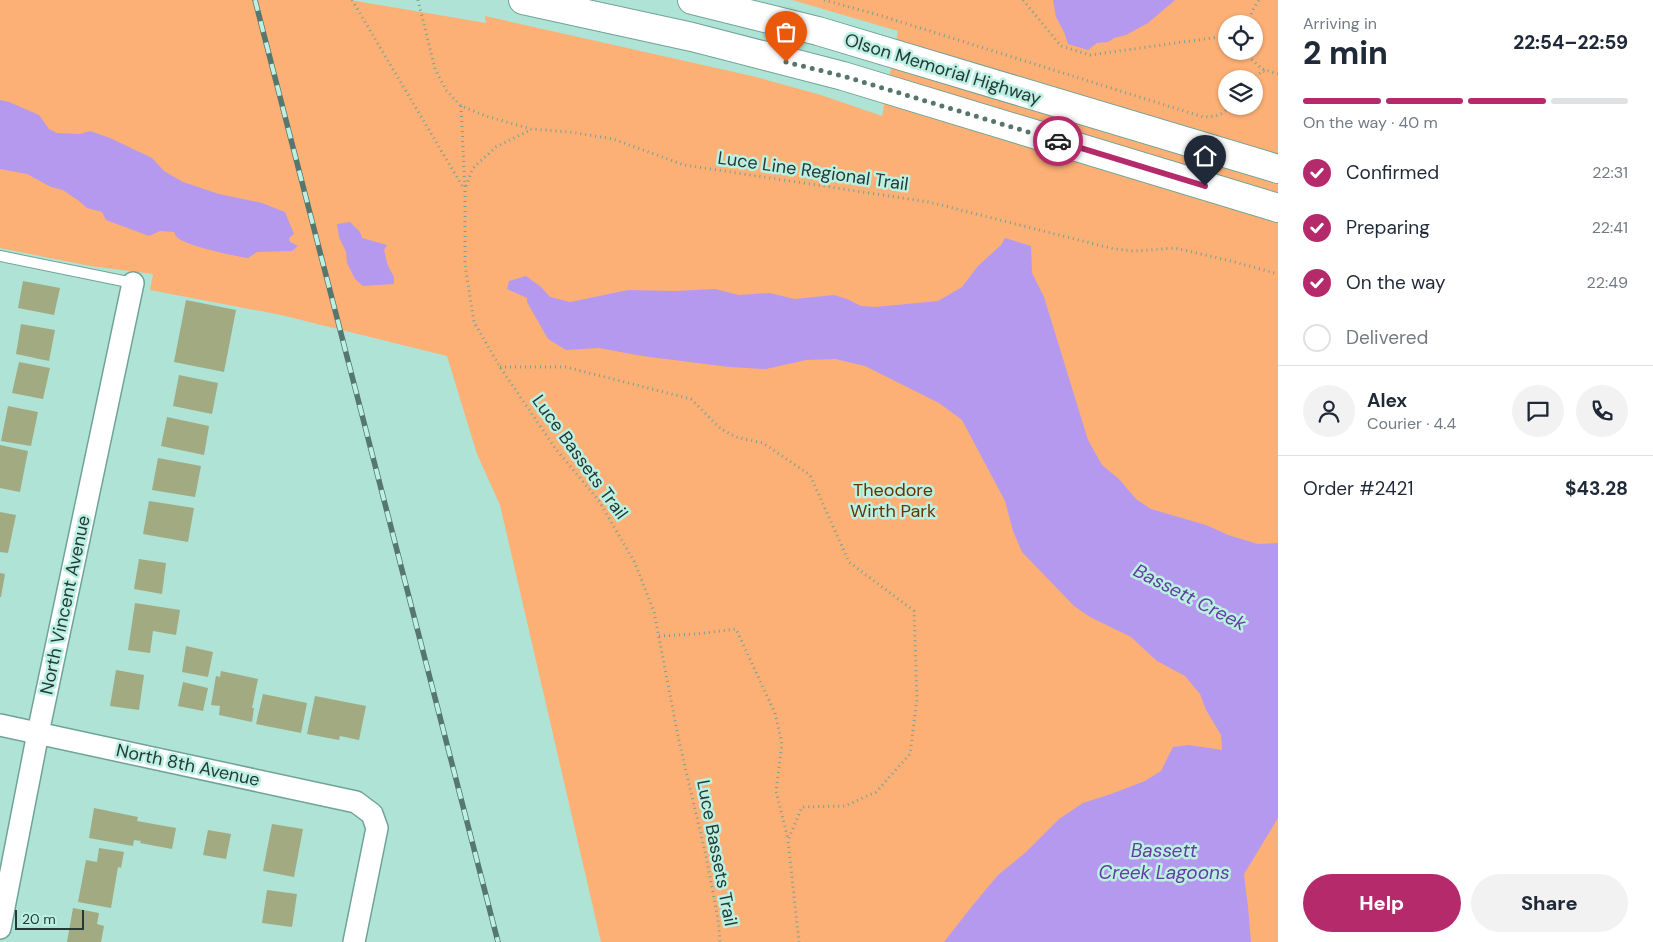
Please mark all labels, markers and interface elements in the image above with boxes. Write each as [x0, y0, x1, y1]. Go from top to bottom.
pin [765, 11, 807, 62]
text: Arriving in [1303, 13, 1377, 34]
map controls [1218, 15, 1263, 115]
button: locate [1218, 15, 1263, 60]
icon: bag [772, 18, 800, 46]
street label: Olson Memorial Highway [842, 28, 1044, 110]
text: 22:54–22:59 [1513, 30, 1628, 55]
text: 2 min [1303, 32, 1388, 74]
button: layers [1218, 70, 1263, 115]
text: On the way · 40 m [1303, 112, 1438, 133]
courier [1033, 116, 1083, 166]
icon: car [1044, 127, 1072, 155]
pin [1184, 135, 1226, 186]
icon: home [1191, 142, 1219, 170]
street label: Luce Line Regional Trail [716, 146, 910, 196]
icon: check [1303, 159, 1331, 187]
text: Confirmed [1346, 160, 1439, 185]
text: 22:31 [1592, 162, 1628, 183]
icon: check [1303, 214, 1331, 242]
text: Preparing [1346, 215, 1430, 240]
text: 22:41 [1592, 217, 1628, 238]
icon: check [1303, 269, 1331, 297]
text: On the way [1346, 270, 1446, 295]
text: 22:49 [1587, 272, 1628, 293]
text: Delivered [1346, 325, 1428, 350]
button: person [1303, 385, 1355, 437]
button: chat [1512, 385, 1564, 437]
button: phone [1576, 385, 1628, 437]
text: Alex [1367, 388, 1407, 413]
street label: Luce Bassets Trail [527, 390, 633, 524]
text: Courier · 4.4 [1367, 413, 1456, 434]
text: Order #2421 [1303, 476, 1413, 501]
text: $43.28 [1565, 476, 1628, 501]
park label: Theodore Wirth Park [850, 478, 936, 523]
street label: North Vincent Avenue [34, 513, 96, 697]
water label: Bassett Creek [1129, 558, 1251, 636]
street label: North 8th Avenue [114, 738, 262, 792]
street label: Luce Bassets Trail [691, 778, 743, 928]
water label: Bassett Creek Lagoons [1099, 838, 1230, 885]
button: Help [1303, 874, 1461, 932]
button: Share [1471, 874, 1628, 932]
scale bar [15, 907, 84, 930]
text: 20 m [22, 910, 56, 928]

